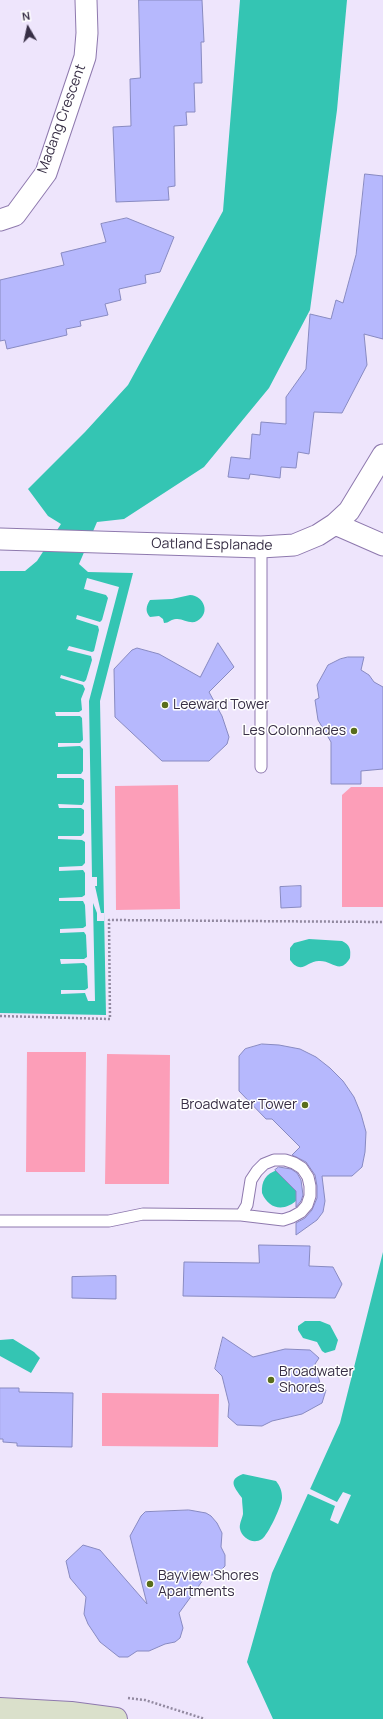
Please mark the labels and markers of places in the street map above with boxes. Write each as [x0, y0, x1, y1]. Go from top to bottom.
place label: Leeward Tower [173, 697, 269, 713]
marker: Leeward Tower [160, 700, 170, 710]
place label: Les Colonnades [242, 723, 346, 739]
marker: Les Colonnades [349, 726, 359, 736]
place label: Broadwater Tower [181, 1097, 297, 1113]
marker: Broadwater Tower [300, 1100, 310, 1110]
place label: Broadwater Shores [279, 1364, 354, 1396]
marker: Broadwater Shores [266, 1375, 276, 1385]
place label: Bayview Shores Apartments [158, 1568, 259, 1600]
marker: Bayview Shores Apartments [145, 1579, 155, 1589]

